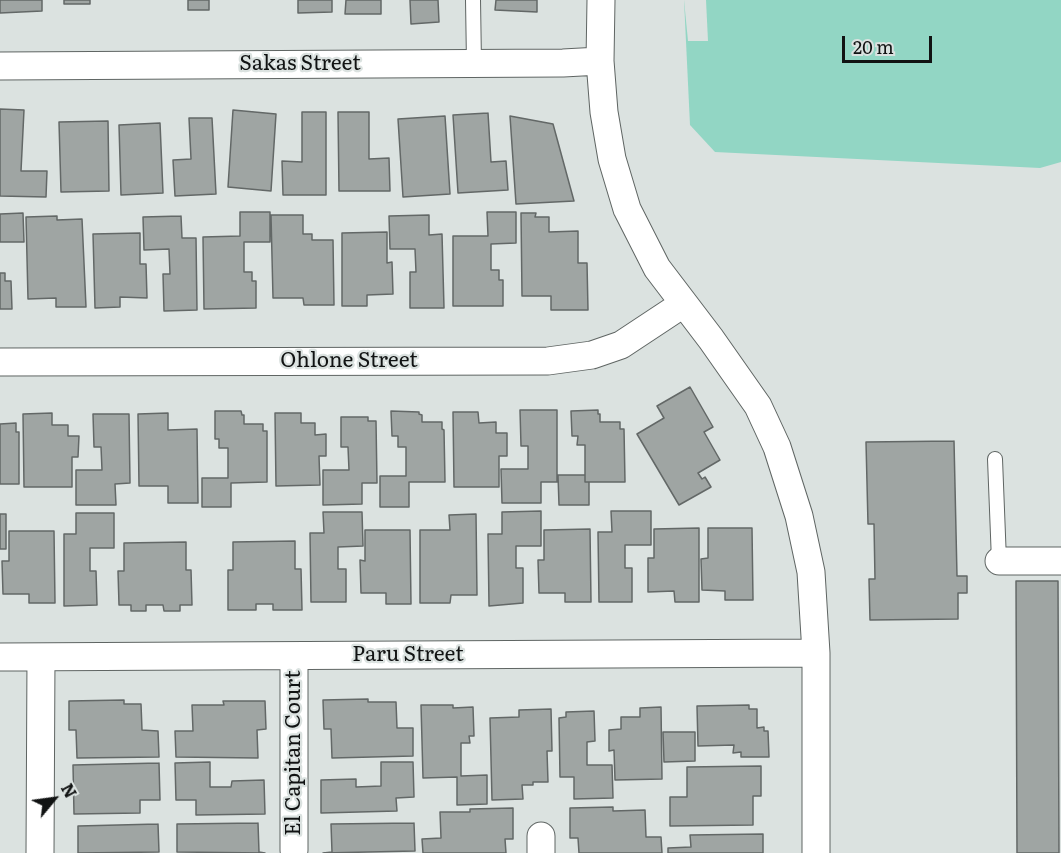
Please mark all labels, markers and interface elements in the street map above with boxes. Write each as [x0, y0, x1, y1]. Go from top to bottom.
scale bar [845, 24, 935, 62]
text: 20 m [853, 33, 894, 60]
street label: Sakas Street [239, 51, 361, 77]
street label: Ohlone Street [280, 348, 418, 374]
street label: Paru Street [352, 642, 464, 668]
street label: El Capitan Court [281, 670, 307, 836]
north arrow [24, 769, 84, 829]
text: N [56, 779, 83, 802]

